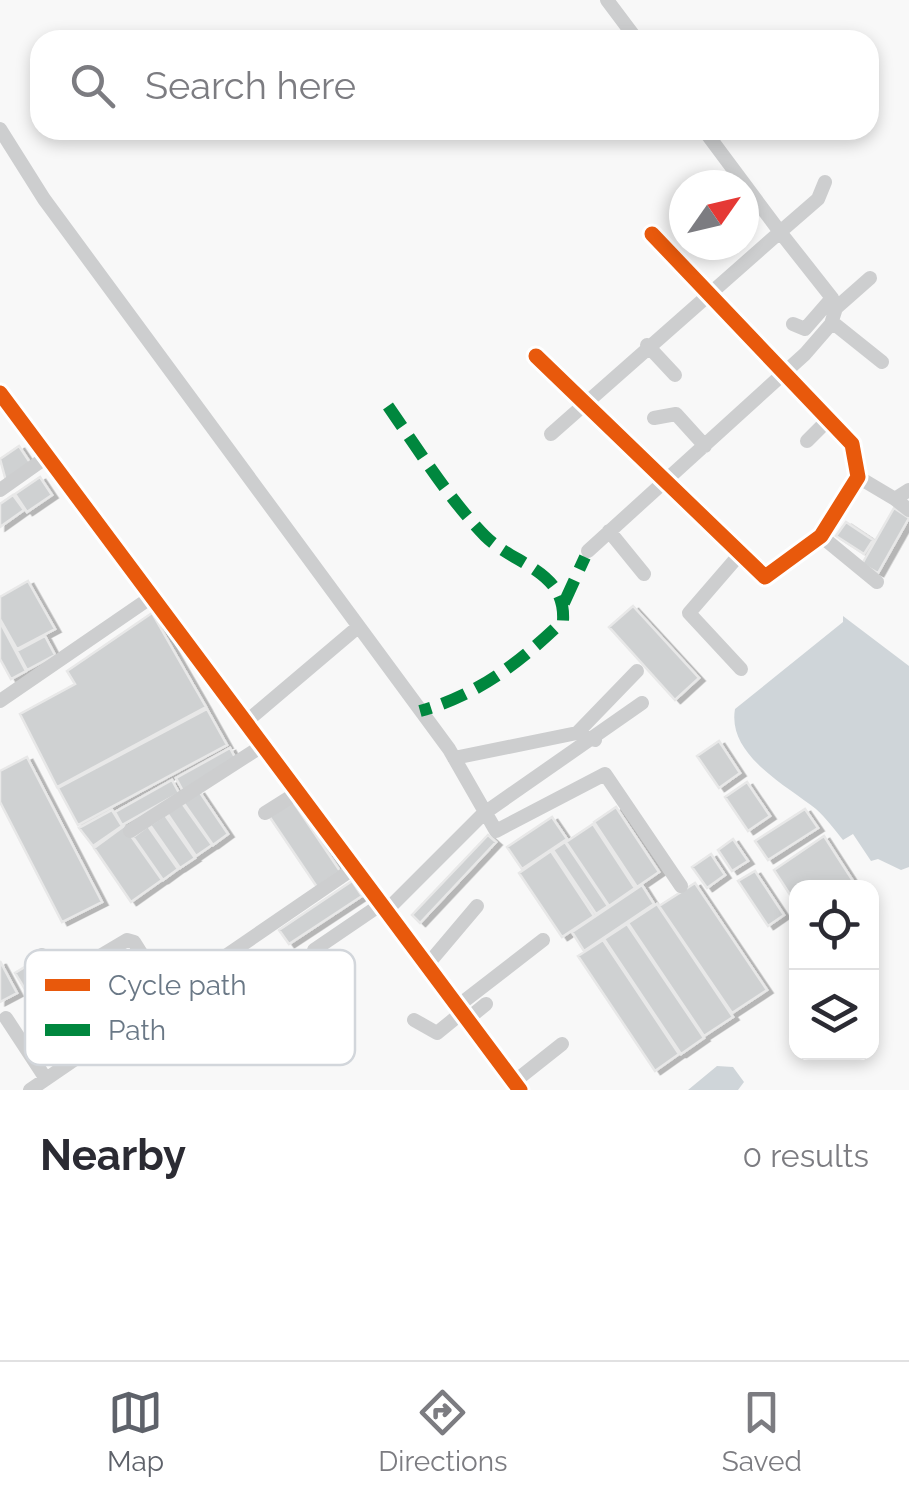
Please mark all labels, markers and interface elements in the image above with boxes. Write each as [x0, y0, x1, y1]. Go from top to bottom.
search box [30, 30, 879, 140]
icon: search [65, 58, 120, 113]
text: Search here [145, 63, 356, 108]
north arrow [669, 170, 759, 260]
map controls [789, 880, 879, 1060]
button: locate [789, 880, 879, 970]
legend [25, 950, 355, 1065]
text: Cycle path [108, 969, 247, 1002]
button: layers [789, 970, 879, 1060]
text: Path [108, 1014, 166, 1047]
text: Nearby [40, 1131, 186, 1180]
text: 0 results [742, 1137, 869, 1174]
tab: Map [107, 1385, 164, 1478]
tab: Directions [378, 1385, 508, 1478]
tab: Saved [722, 1385, 802, 1478]

